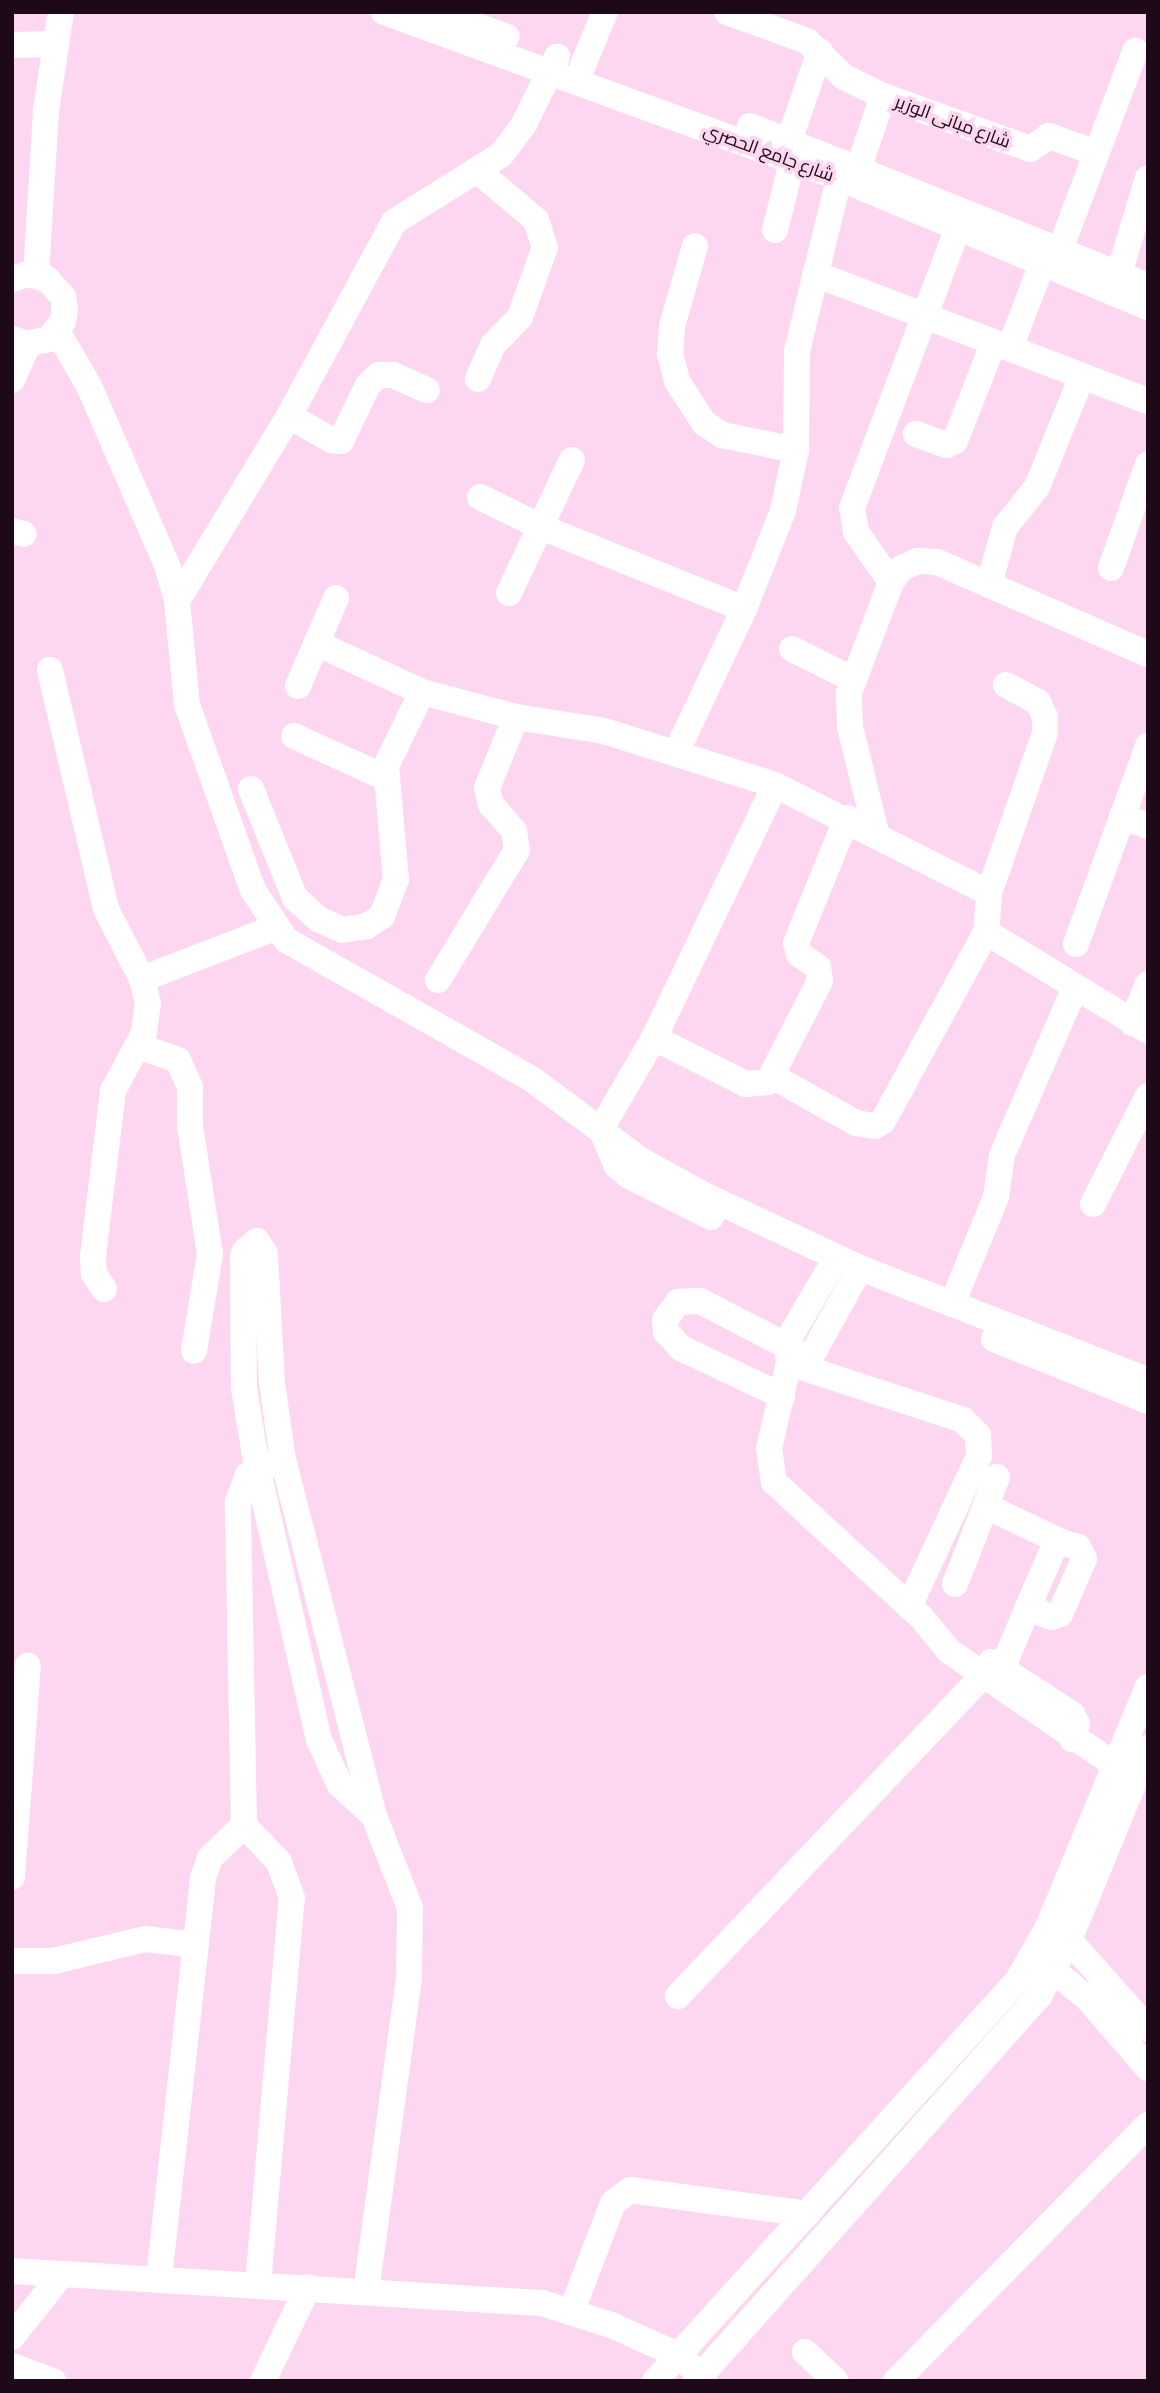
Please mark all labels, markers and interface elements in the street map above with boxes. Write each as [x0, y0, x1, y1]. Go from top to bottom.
street label: شارع مبانى الوزير [892, 90, 1014, 152]
street label: شارع جامع الحصري [701, 118, 837, 186]

